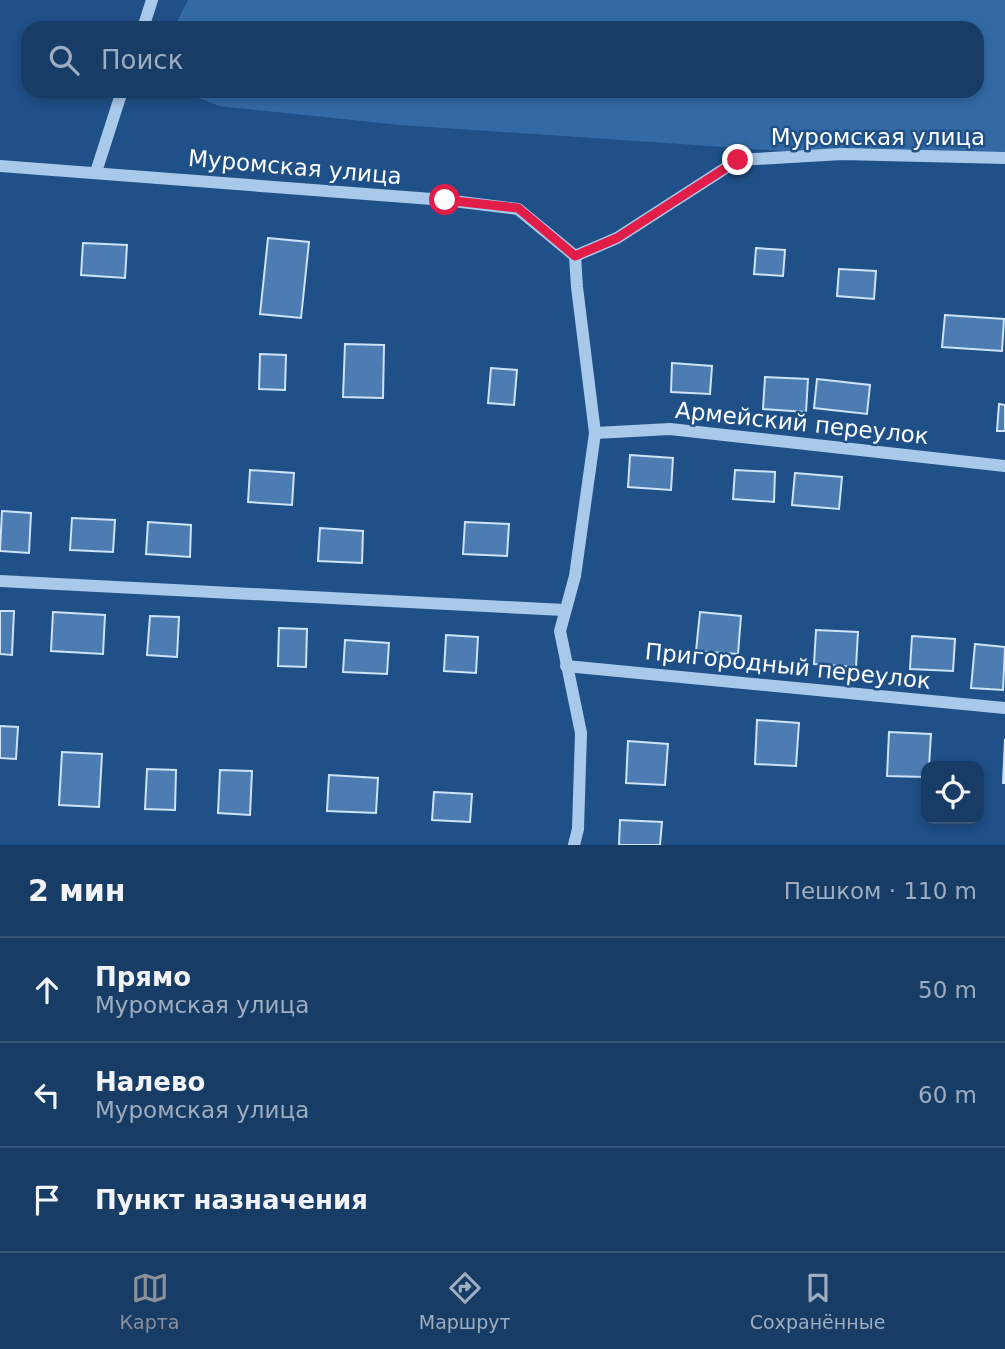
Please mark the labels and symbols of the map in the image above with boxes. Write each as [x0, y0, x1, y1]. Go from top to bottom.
street label: Муромская улица [771, 124, 985, 150]
route end [722, 144, 753, 175]
street label: Муромская улица [187, 145, 403, 189]
route start [429, 184, 460, 215]
street label: Армейский переулок [674, 397, 930, 449]
street label: Пригородный переулок [644, 638, 932, 694]

